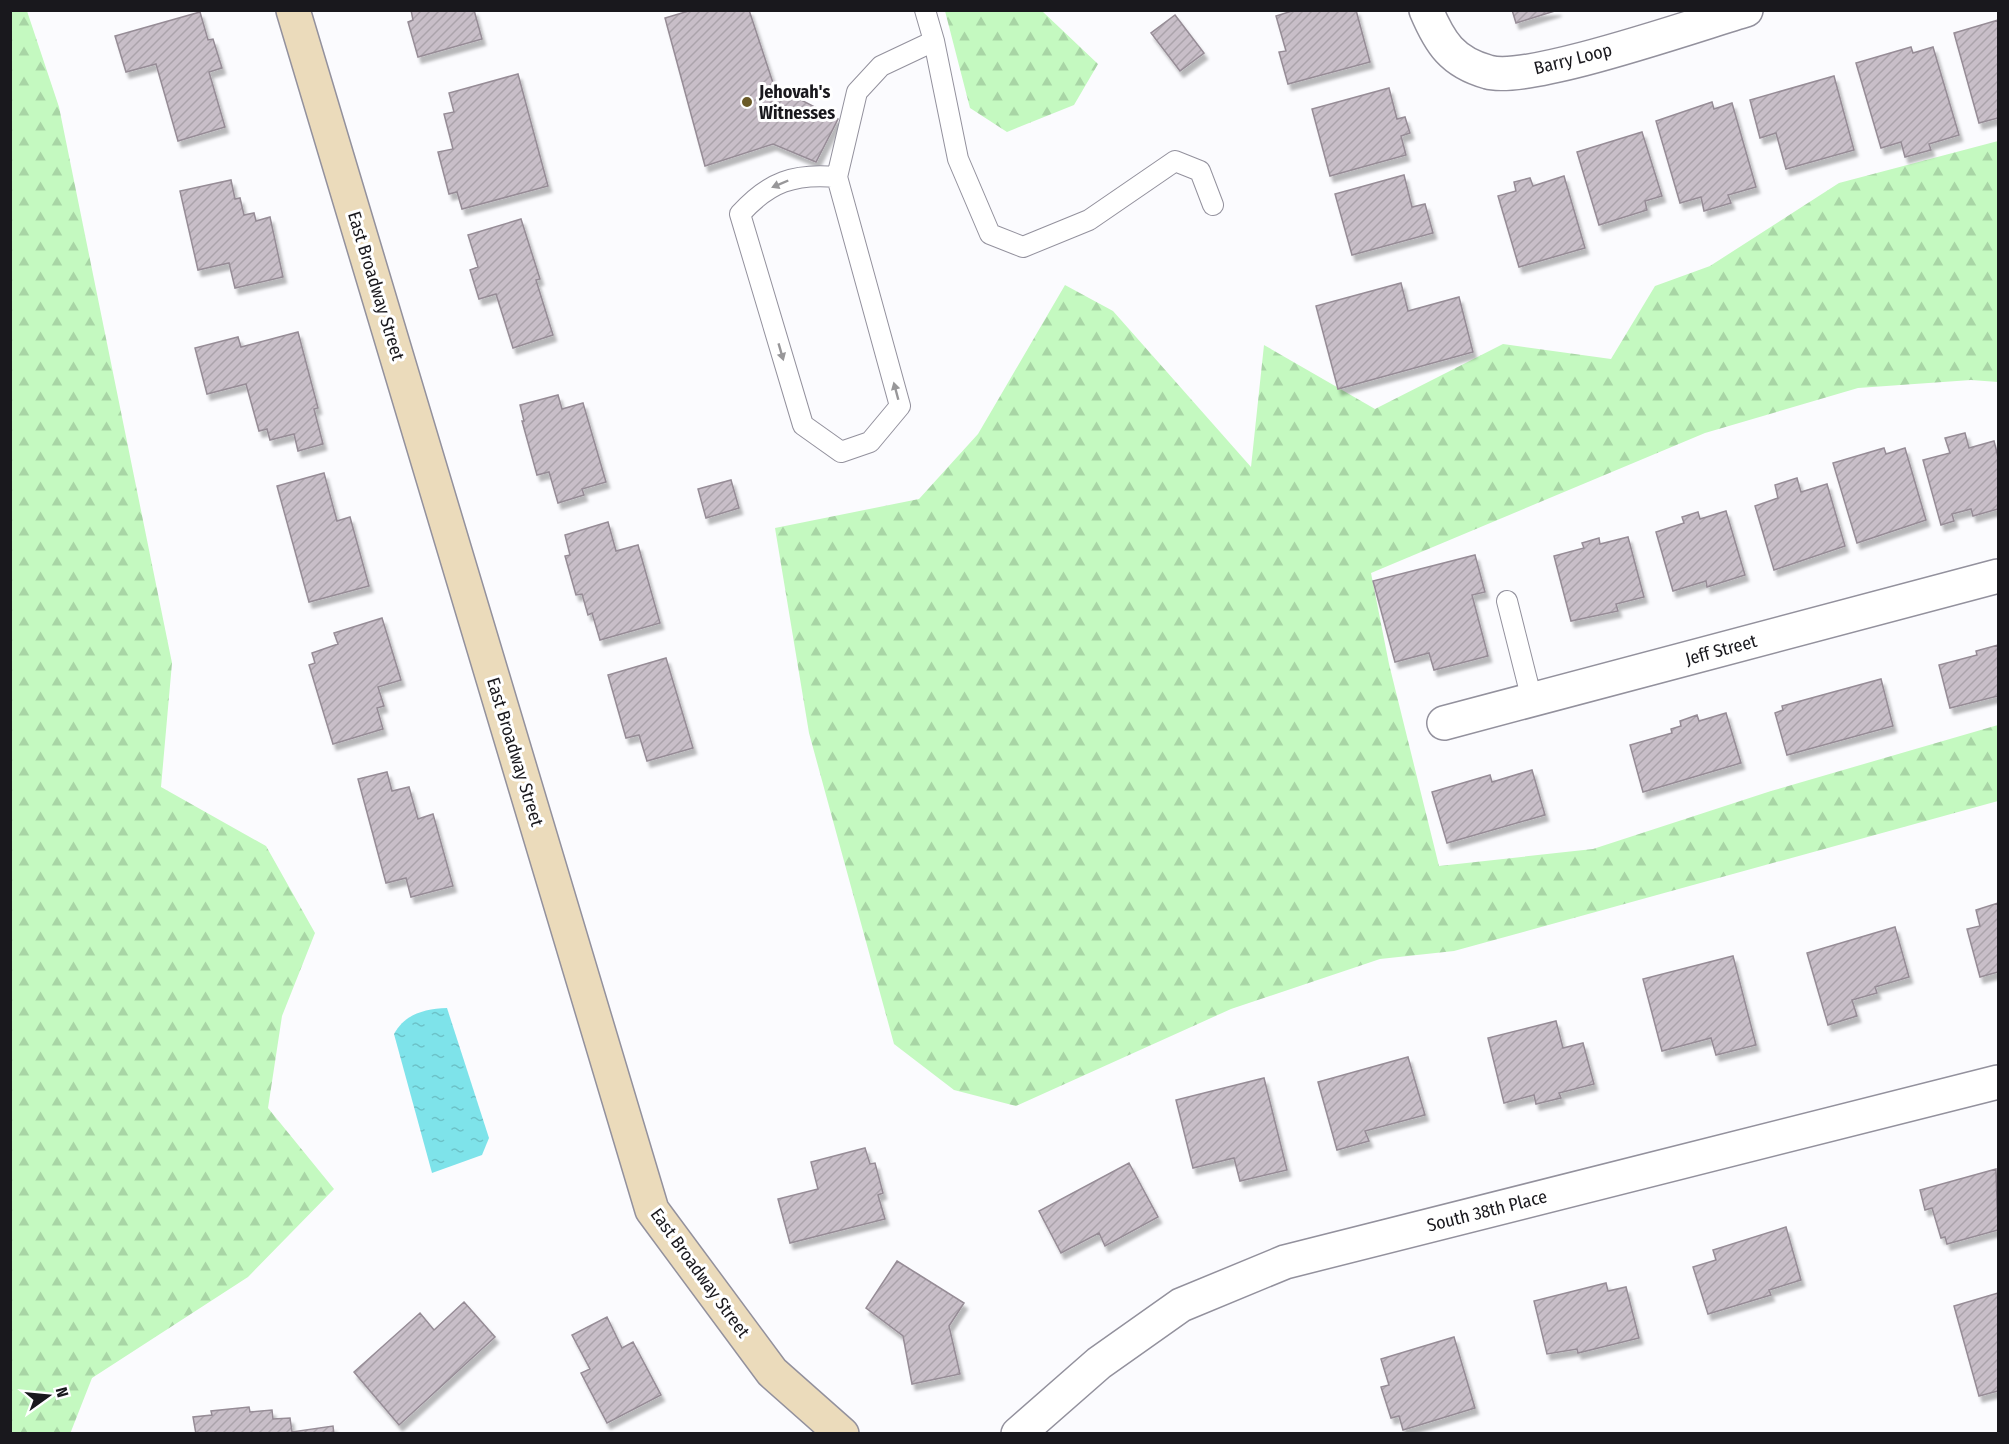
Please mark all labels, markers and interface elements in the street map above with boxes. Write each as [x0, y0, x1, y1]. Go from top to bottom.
street label: Barry Loop [1532, 39, 1614, 79]
place label: Jehovah's Witnesses [758, 81, 835, 124]
marker: Jehovah's Witnesses [740, 95, 754, 109]
one-way arrow [771, 179, 789, 189]
street label: East Broadway Street [343, 209, 409, 363]
one-way arrow [777, 343, 786, 361]
one-way arrow [891, 382, 900, 400]
street label: Jeff Street [1683, 630, 1759, 670]
street label: East Broadway Street [482, 675, 548, 829]
street label: South 38th Place [1425, 1185, 1549, 1237]
street label: East Broadway Street [646, 1204, 754, 1342]
north arrow [18, 1366, 78, 1426]
text: N [52, 1385, 72, 1399]

